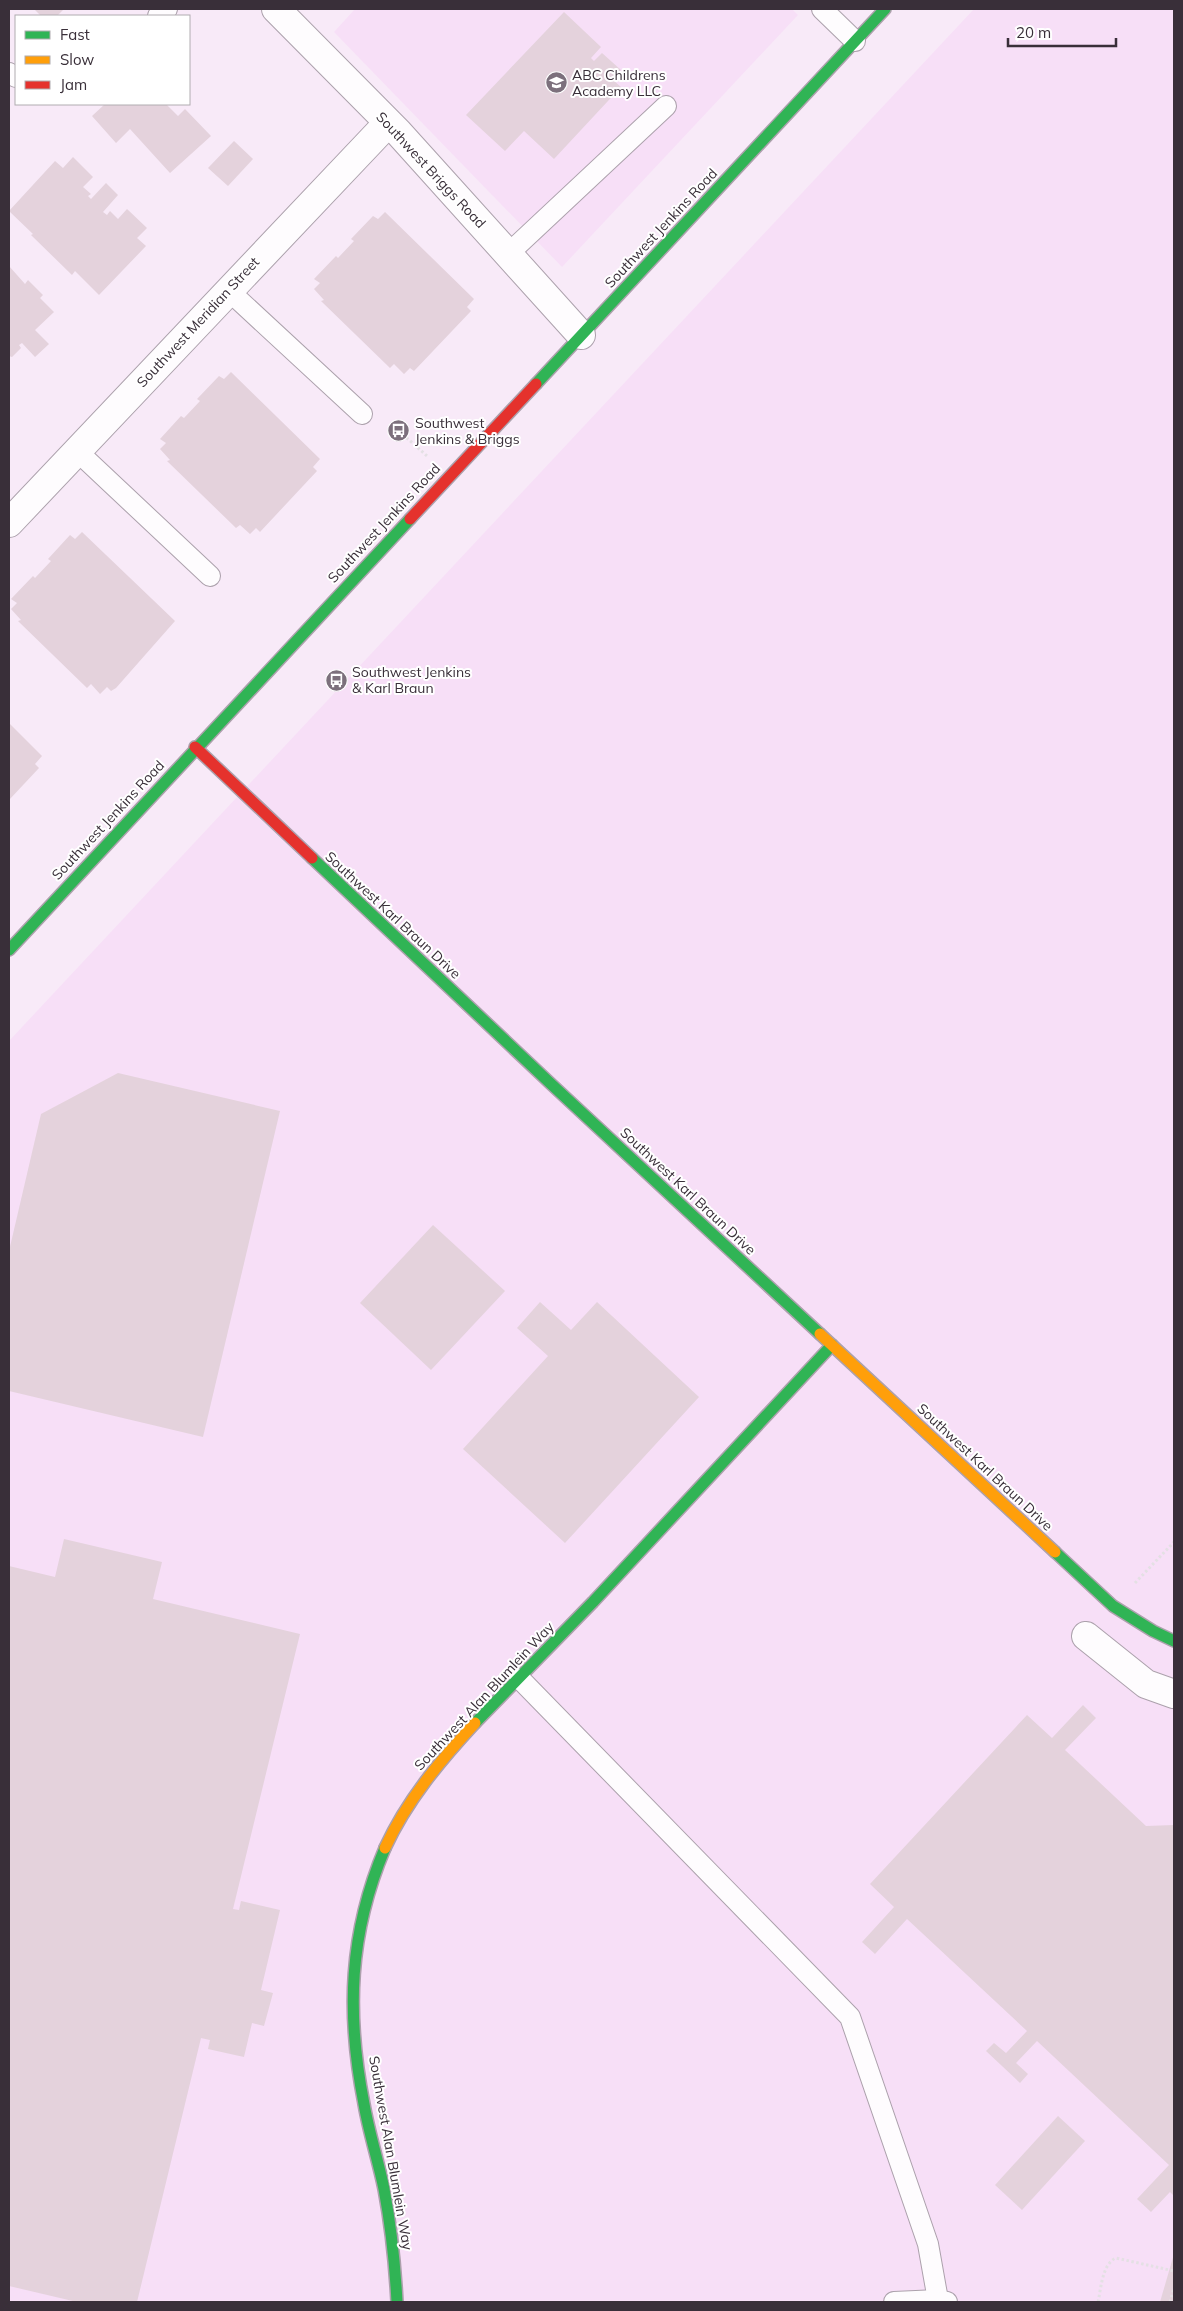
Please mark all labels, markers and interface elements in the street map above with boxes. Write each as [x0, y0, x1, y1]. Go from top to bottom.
legend [15, 15, 190, 105]
scale bar [1008, 15, 1116, 47]
text: 20 m [1016, 23, 1051, 42]
text: Fast [60, 25, 90, 44]
text: Slow [60, 50, 94, 69]
place label: ABC Childrens Academy LLC [572, 66, 666, 100]
school or university icon: ABC Childrens Academy LLC [544, 71, 568, 95]
text: Jam [60, 75, 87, 94]
street label: Southwest Briggs Road [372, 108, 490, 232]
street label: Southwest Jenkins Road [601, 164, 721, 292]
street label: Southwest Meridian Street [133, 253, 263, 391]
place label: Southwest Jenkins & Briggs [415, 414, 520, 448]
bus stop icon: Southwest Jenkins & Briggs [387, 419, 411, 443]
street label: Southwest Jenkins Road [324, 459, 444, 587]
place label: Southwest Jenkins & Karl Braun [352, 663, 471, 697]
bus stop icon: Southwest Jenkins & Karl Braun [324, 668, 348, 692]
street label: Southwest Jenkins Road [48, 756, 168, 884]
street label: Southwest Karl Braun Drive [321, 847, 465, 983]
street label: Southwest Karl Braun Drive [616, 1123, 760, 1259]
street label: Southwest Karl Braun Drive [913, 1399, 1057, 1535]
street label: Southwest Alan Blumlein Way [410, 1618, 558, 1774]
street label: Southwest Alan Blumlein Way [365, 2055, 417, 2252]

